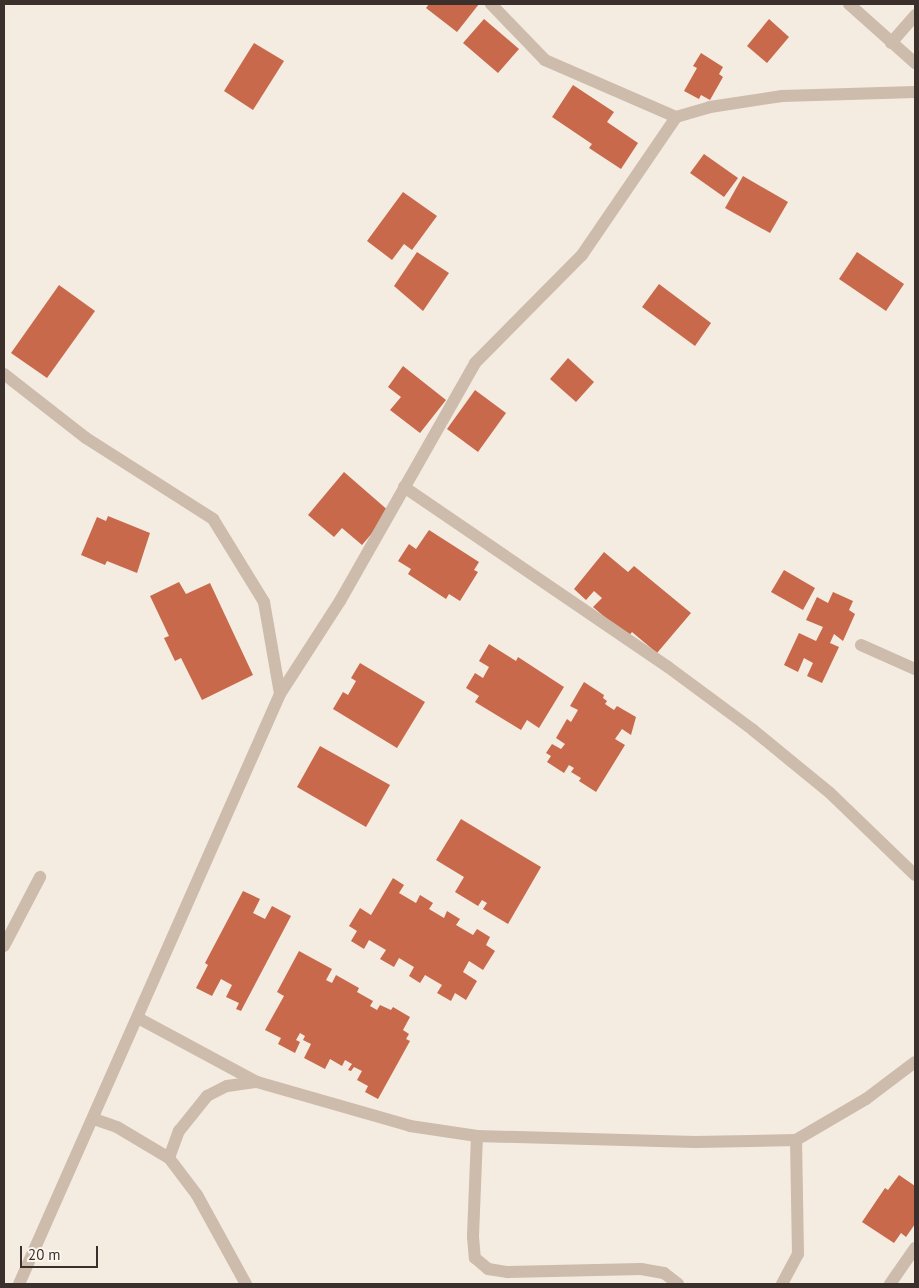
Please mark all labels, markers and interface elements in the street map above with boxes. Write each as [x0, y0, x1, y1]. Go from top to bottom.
scale bar [22, 1236, 100, 1268]
text: 20 m [28, 1245, 61, 1264]

